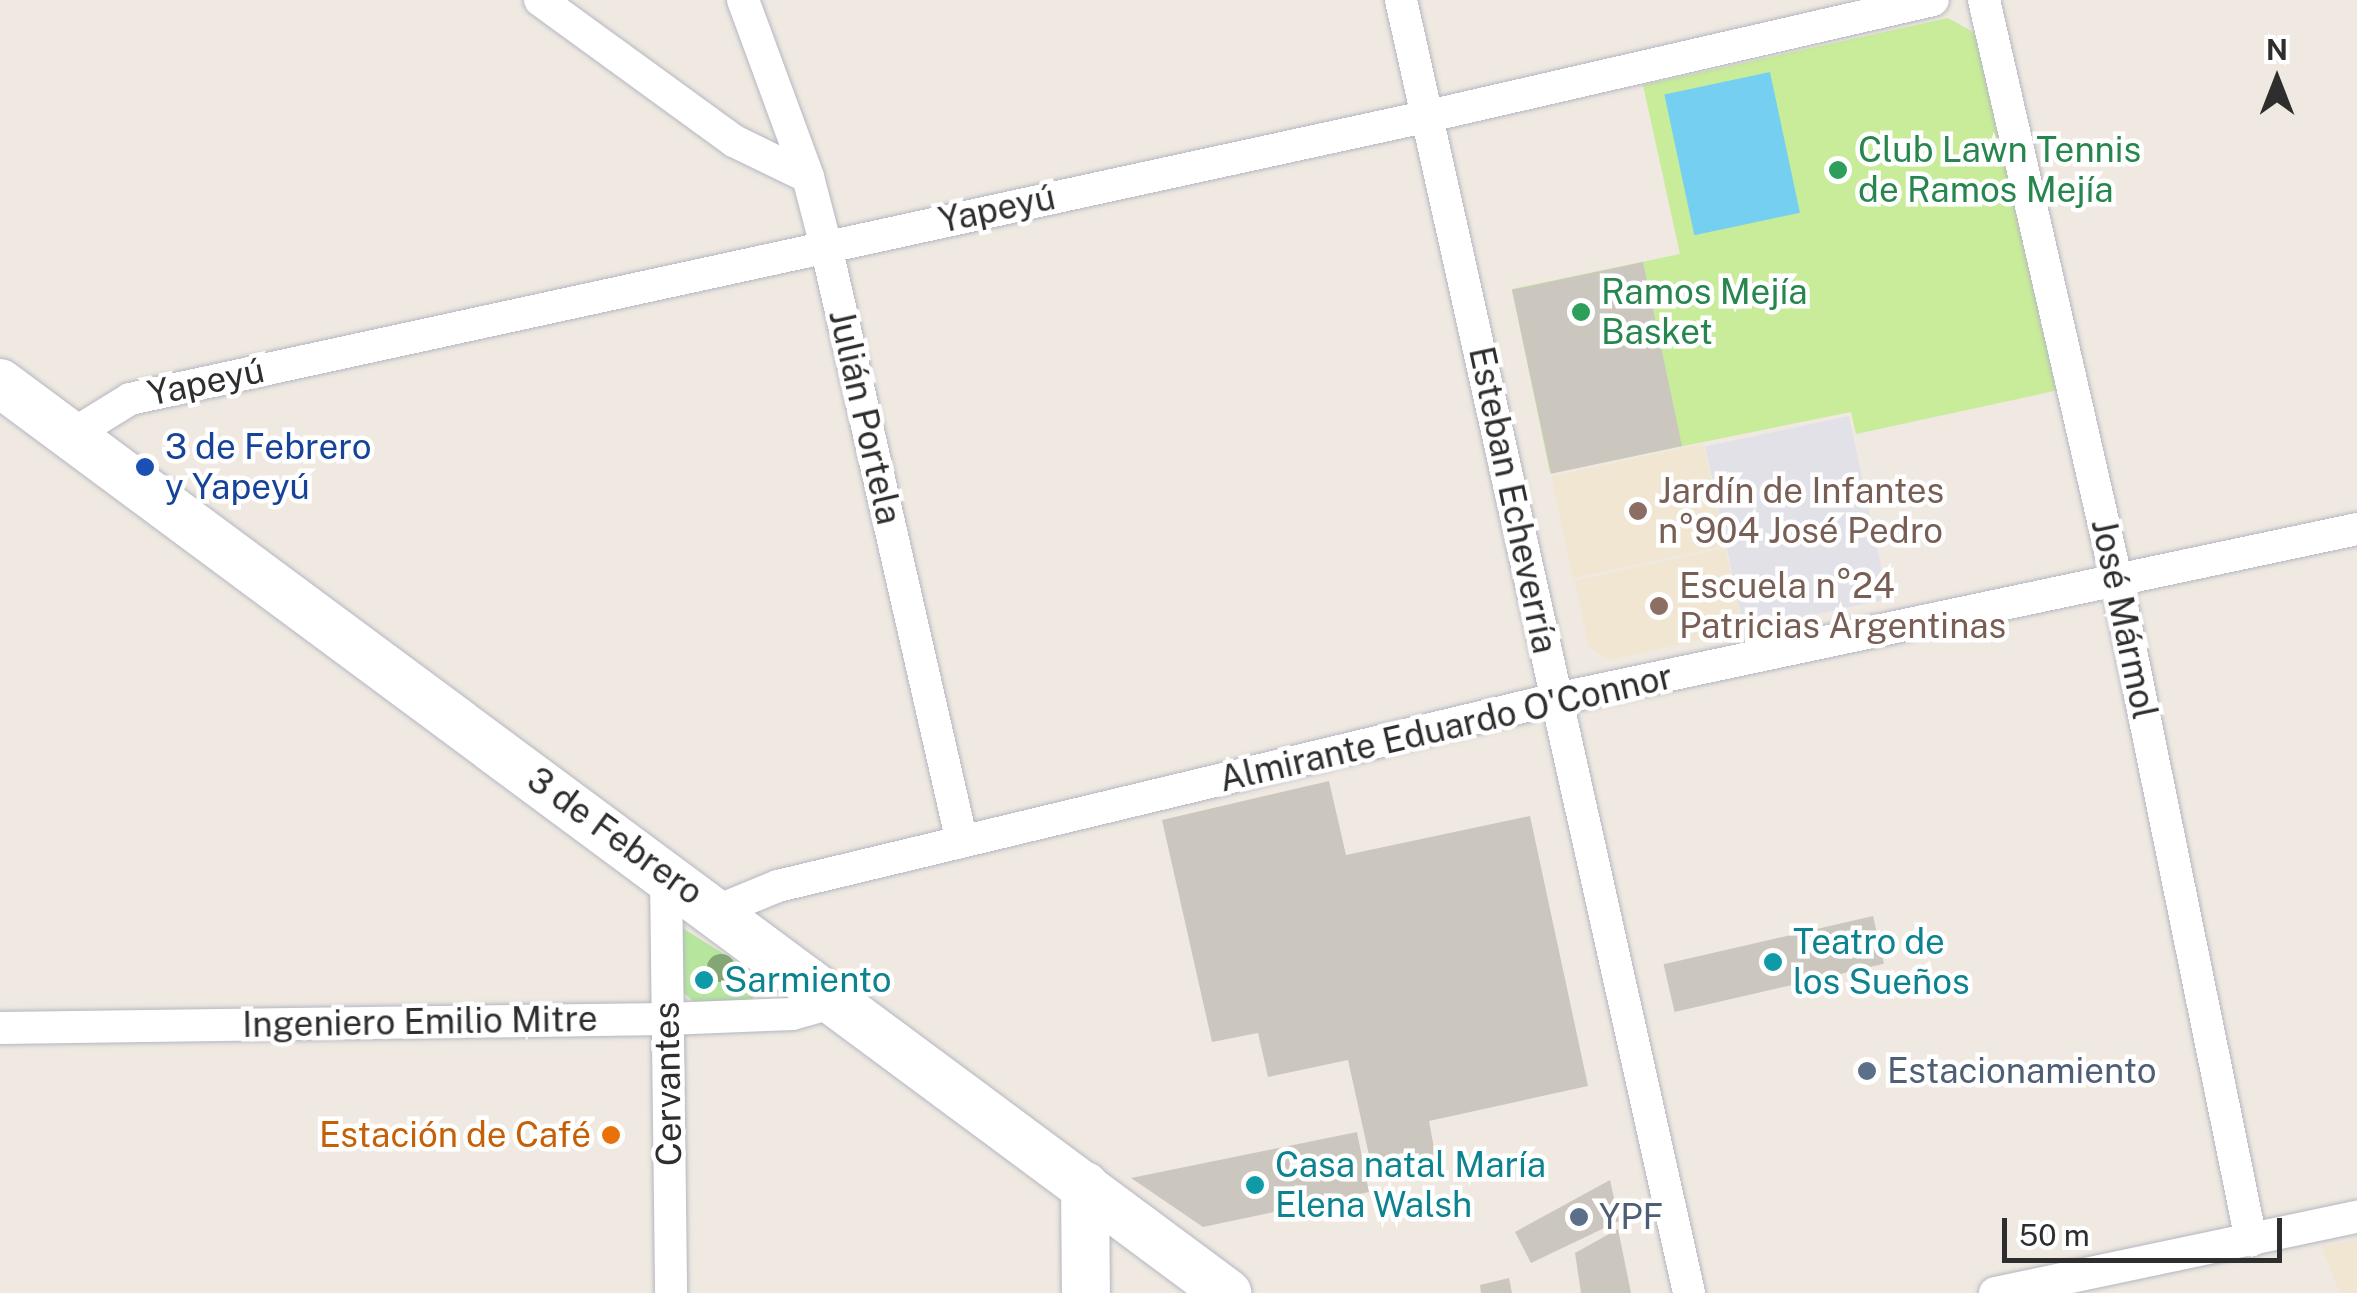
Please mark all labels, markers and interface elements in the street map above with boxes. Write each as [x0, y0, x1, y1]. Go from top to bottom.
north arrow [2227, 30, 2327, 130]
text: N [2266, 33, 2288, 66]
place label: Club Lawn Tennis de Ramos Mejía [1858, 129, 2141, 211]
marker: Club Lawn Tennis de Ramos Mejía [1827, 159, 1849, 181]
street label: Yapeyú [935, 176, 1059, 242]
place label: Ramos Mejía Basket [1601, 271, 1808, 353]
marker: Ramos Mejía Basket [1570, 301, 1592, 323]
street label: Julián Portela [820, 306, 910, 528]
street label: Esteban Echeverría [1460, 343, 1566, 657]
street label: Yapeyú [144, 349, 268, 415]
place label: 3 de Febrero y Yapeyú [165, 426, 372, 508]
marker: 3 de Febrero y Yapeyú [134, 456, 156, 478]
place label: Jardín de Infantes n°904 José Pedro [1658, 470, 1945, 552]
marker: Jardín de Infantes n°904 José Pedro [1627, 500, 1649, 522]
street label: José Mármol [2082, 515, 2166, 723]
place label: Escuela n°24 Patricias Argentinas [1679, 565, 2006, 647]
marker: Escuela n°24 Patricias Argentinas [1648, 595, 1670, 617]
street label: Almirante Eduardo O'Connor [1215, 655, 1677, 801]
street label: 3 de Febrero [519, 758, 711, 914]
place label: Teatro de los Sueños [1793, 921, 1970, 1003]
marker: Teatro de los Sueños [1762, 951, 1784, 973]
place label: Sarmiento [724, 959, 892, 1001]
marker: Sarmiento [693, 969, 715, 991]
street label: Ingeniero Emilio Mitre [242, 998, 598, 1046]
street label: Cervantes [646, 1001, 690, 1167]
place label: Estacionamiento [1887, 1050, 2156, 1092]
marker: Estacionamiento [1856, 1060, 1878, 1082]
place label: Estación de Café [318, 1114, 591, 1156]
marker: Estación de Café [600, 1124, 622, 1146]
place label: Casa natal María Elena Walsh [1275, 1144, 1546, 1226]
marker: Casa natal María Elena Walsh [1244, 1174, 1266, 1196]
place label: YPF [1599, 1196, 1663, 1238]
scale bar [2007, 1198, 2287, 1260]
marker: YPF [1568, 1206, 1590, 1228]
text: 50 m [2019, 1217, 2090, 1253]

